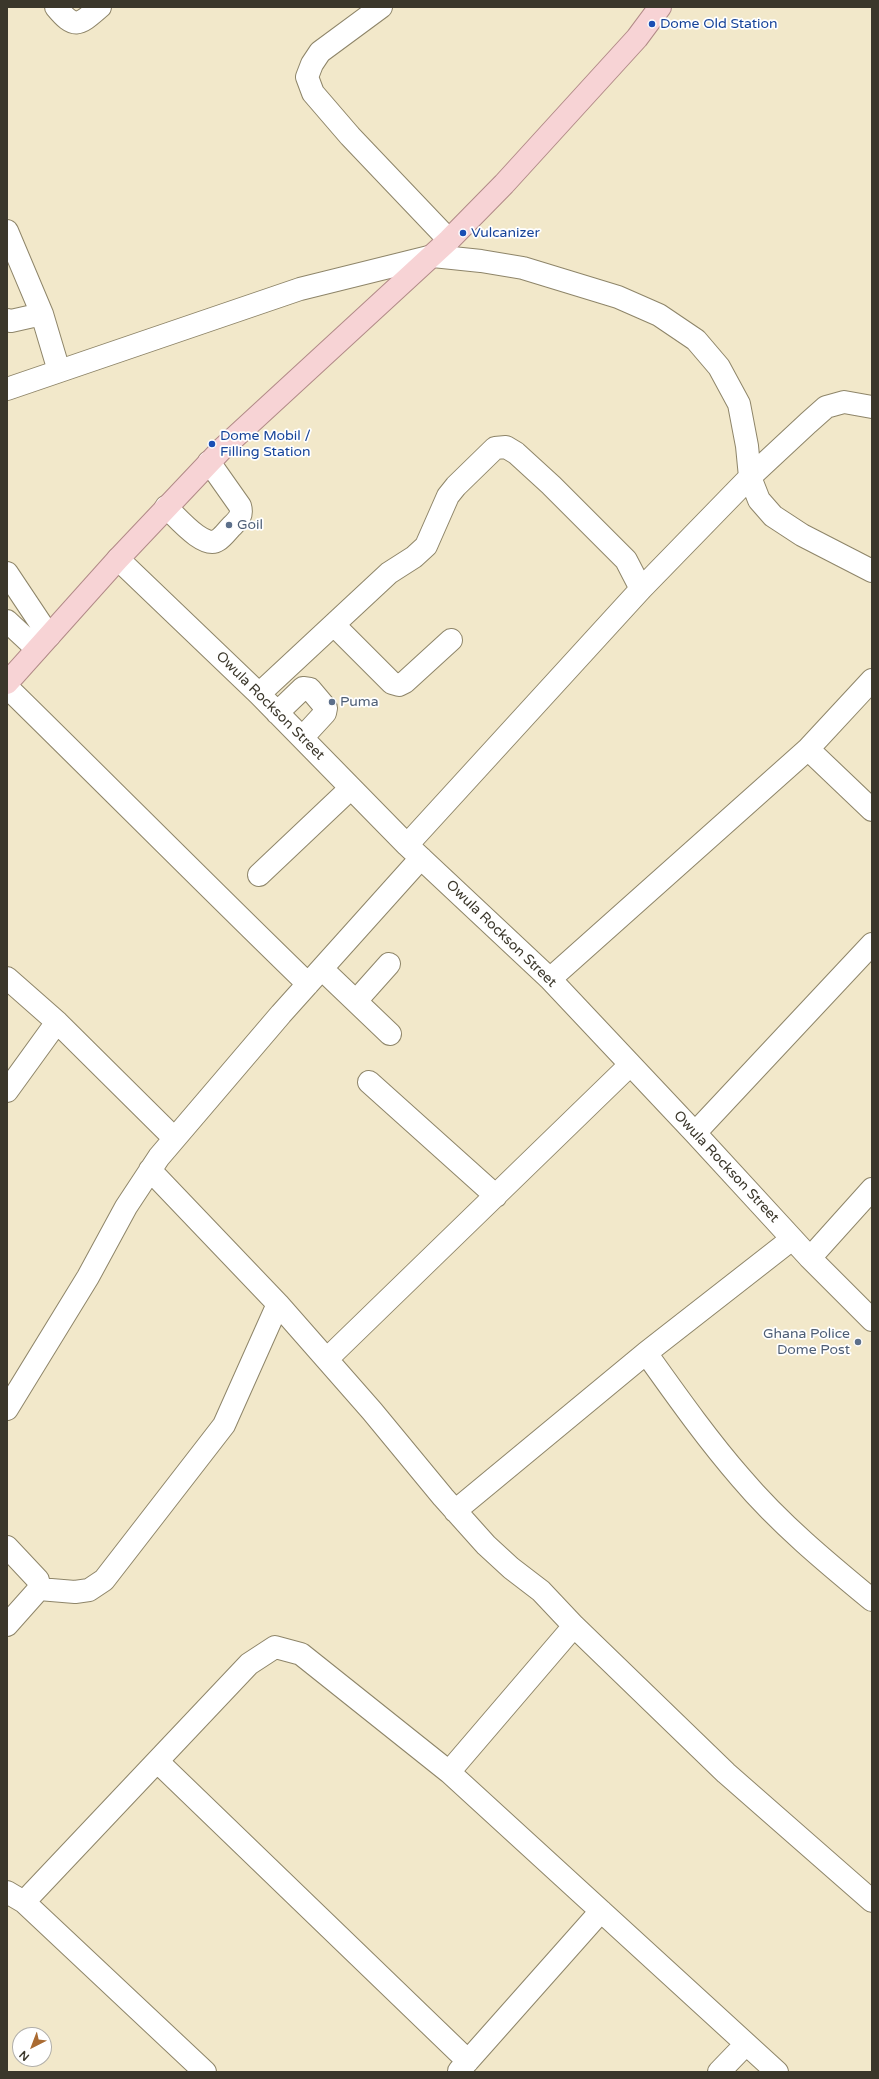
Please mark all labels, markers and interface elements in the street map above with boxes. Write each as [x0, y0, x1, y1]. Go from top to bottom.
place label: Dome Old Station [660, 16, 778, 32]
marker: Dome Old Station [647, 19, 657, 29]
place label: Vulcanizer [471, 225, 540, 241]
marker: Vulcanizer [458, 228, 468, 238]
place label: Dome Mobil / Filling Station [220, 428, 311, 460]
marker: Dome Mobil / Filling Station [207, 439, 217, 449]
place label: Goil [237, 517, 263, 533]
marker: Goil [224, 520, 234, 530]
street label: Owula Rockson Street [212, 648, 328, 764]
place label: Puma [340, 694, 379, 710]
marker: Puma [327, 697, 337, 707]
street label: Owula Rockson Street [442, 877, 560, 991]
street label: Owula Rockson Street [670, 1108, 782, 1226]
place label: Ghana Police Dome Post [763, 1326, 850, 1358]
marker: Ghana Police Dome Post [853, 1337, 863, 1347]
north arrow [12, 2027, 52, 2067]
text: N [17, 2048, 32, 2063]

